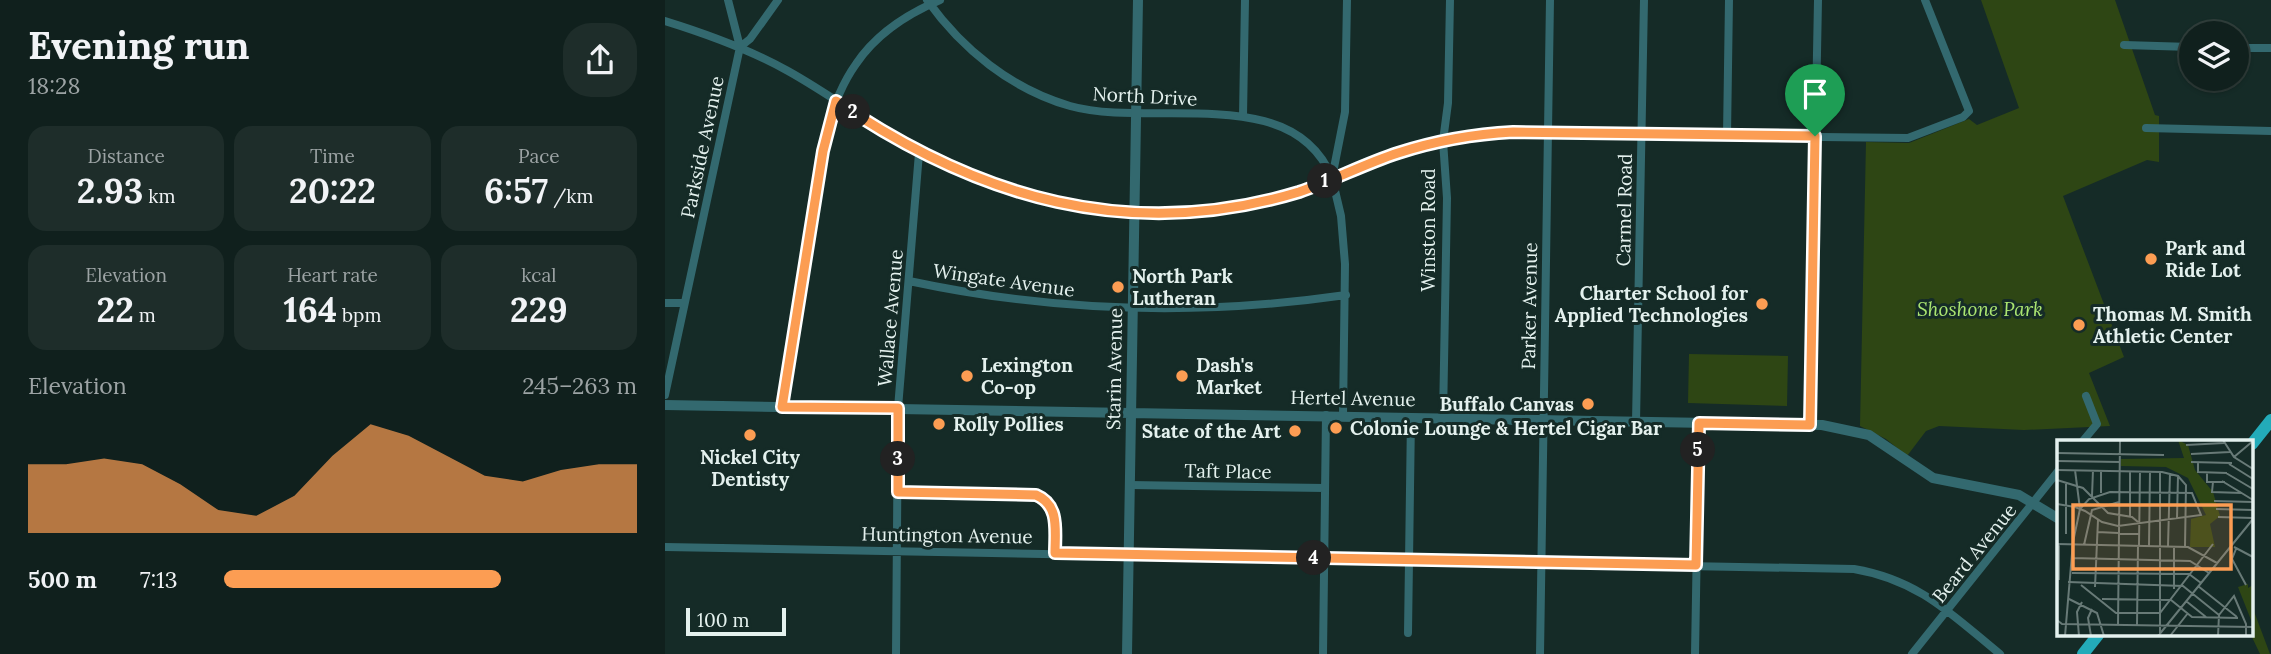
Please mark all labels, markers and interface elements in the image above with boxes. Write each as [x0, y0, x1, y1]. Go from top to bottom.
text: Evening run [28, 21, 250, 69]
map controls [2179, 21, 2249, 91]
button: layers [2179, 21, 2249, 91]
button: share [563, 23, 637, 97]
pin [1785, 64, 1845, 136]
text: 18:28 [28, 71, 80, 100]
street label: Parkside Avenue [675, 74, 729, 220]
icon: arrive [1796, 75, 1834, 113]
street label: North Drive [1092, 81, 1198, 111]
pin: 2 [835, 94, 871, 130]
text: 2 [847, 99, 858, 123]
text: Distance [88, 144, 165, 168]
text: Time [310, 144, 355, 168]
text: Pace [518, 144, 560, 168]
street label: Carmel Road [1611, 153, 1637, 267]
pin: 1 [1307, 164, 1343, 198]
text: 2.93 [77, 168, 143, 213]
text: 20:22 [289, 168, 376, 213]
text: 6:57 [484, 168, 548, 213]
text: 1 [1321, 168, 1328, 192]
street label: Winston Road [1416, 168, 1440, 292]
text: km [143, 184, 176, 208]
text: /km [548, 184, 594, 208]
place label: Park and Ride Lot [2165, 236, 2246, 282]
street label: Parker Avenue [1516, 242, 1542, 370]
street label: Wallace Avenue [872, 248, 908, 388]
marker: Park and Ride Lot [2143, 251, 2159, 267]
street label: Wingate Avenue [932, 258, 1076, 302]
text: Elevation [85, 263, 167, 287]
text: Heart rate [287, 263, 378, 287]
text: kcal [521, 263, 556, 287]
place label: North Park Lutheran [1132, 264, 1233, 310]
marker: North Park Lutheran [1110, 279, 1126, 295]
place label: Charter School for Applied Technologies [1555, 281, 1748, 327]
text: 22 [97, 287, 134, 332]
text: 164 [284, 287, 337, 332]
text: 229 [510, 287, 568, 332]
marker: Charter School for Applied Technologies [1754, 296, 1770, 312]
park label: Shoshone Park [1917, 297, 2043, 321]
place label: Thomas M. Smith Athletic Center [2093, 302, 2252, 348]
text: m [134, 303, 156, 327]
text: bpm [337, 303, 381, 327]
street label: Starin Avenue [1101, 308, 1127, 430]
marker: Thomas M. Smith Athletic Center [2071, 317, 2087, 333]
place label: Lexington Co-op [981, 353, 1073, 399]
place label: Dash's Market [1196, 353, 1263, 399]
marker: Lexington Co-op [959, 368, 975, 384]
marker: Dash's Market [1174, 368, 1190, 384]
text: Elevation [28, 371, 127, 400]
text: 245–263 m [522, 371, 637, 400]
street label: Hertel Avenue [1290, 385, 1416, 411]
place label: Buffalo Canvas [1440, 392, 1574, 416]
marker: Buffalo Canvas [1580, 396, 1596, 412]
place label: Rolly Pollies [953, 412, 1064, 436]
marker: Rolly Pollies [931, 416, 947, 432]
place label: Colonie Lounge & Hertel Cigar Bar [1350, 416, 1662, 440]
place label: State of the Art [1142, 419, 1282, 443]
marker: Colonie Lounge & Hertel Cigar Bar [1328, 420, 1344, 436]
marker: State of the Art [1287, 423, 1303, 439]
marker: Nickel City Dentisty [742, 427, 758, 443]
pin: 5 [1681, 433, 1715, 468]
text: 5 [1692, 437, 1703, 461]
inset map [2057, 440, 2253, 636]
pin: 3 [881, 442, 915, 476]
place label: Nickel City Dentisty [700, 445, 800, 491]
text: 3 [892, 446, 903, 470]
street label: Taft Place [1184, 458, 1272, 484]
street label: Beard Avenue [1927, 498, 2021, 608]
street label: Huntington Avenue [861, 522, 1033, 548]
pin: 4 [1297, 540, 1331, 576]
text: 4 [1308, 545, 1319, 569]
text: 500 m [28, 565, 97, 594]
text: 7:13 [140, 565, 178, 594]
scale bar [686, 605, 786, 637]
text: 100 m [697, 608, 750, 632]

